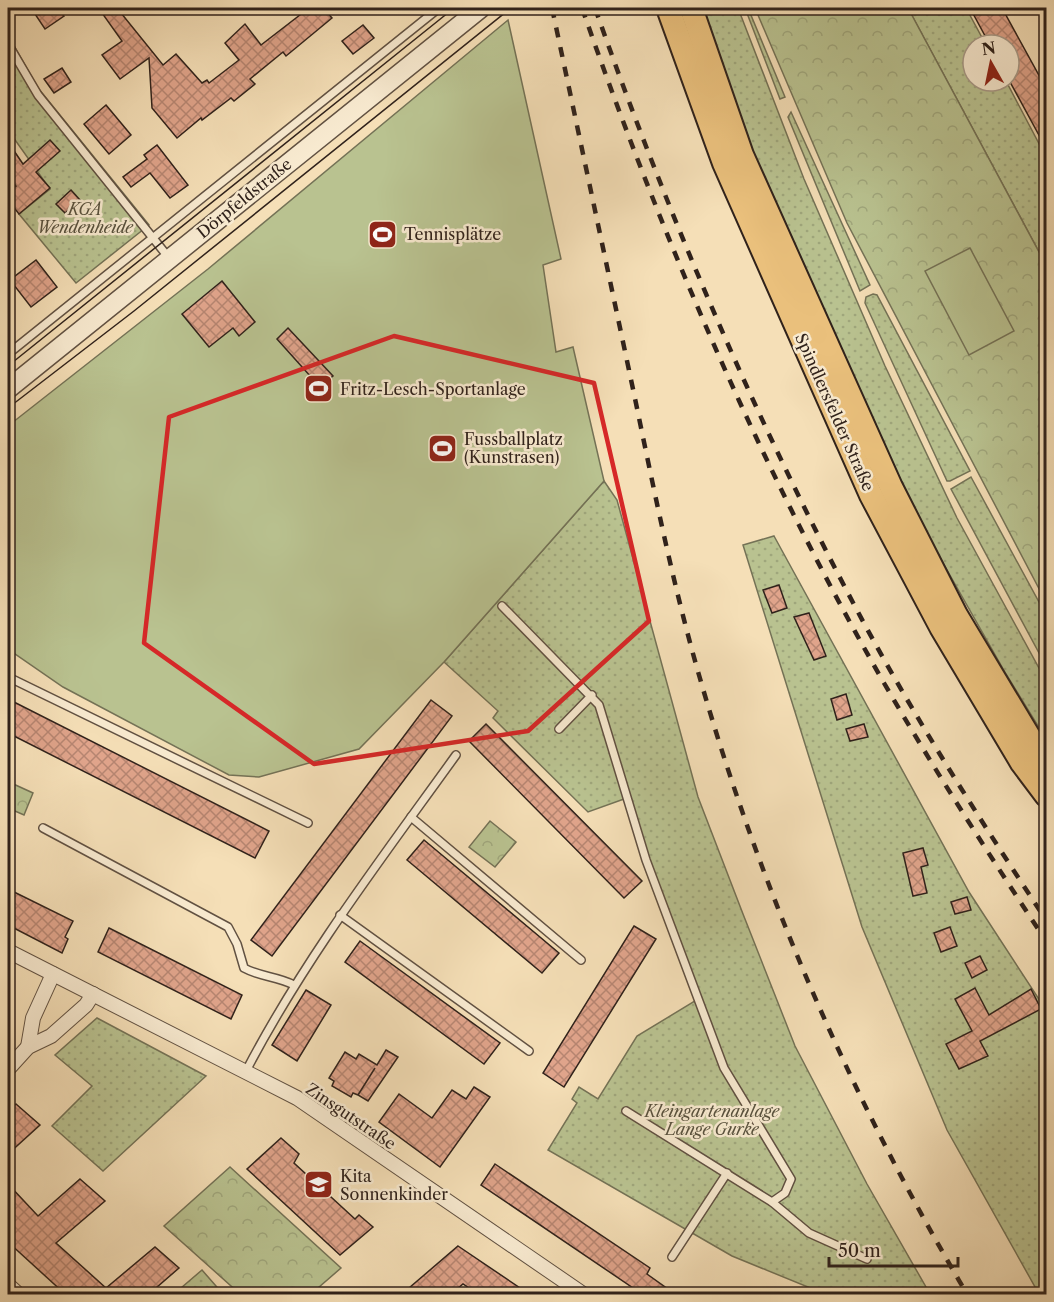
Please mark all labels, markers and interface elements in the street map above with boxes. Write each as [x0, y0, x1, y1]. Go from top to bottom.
north arrow [961, 33, 1021, 93]
text: N [980, 37, 997, 59]
street label: Dörpfeldstraße [193, 154, 295, 242]
park label: KGA Wendenheide [37, 199, 134, 237]
sports icon: Tennisplätze [367, 218, 399, 250]
place label: Tennisplätze [404, 224, 501, 244]
street label: Spindlersfelder Straße [791, 330, 879, 494]
sports icon: Fritz-Lesch-Sportanlage [303, 373, 335, 405]
place label: Fritz-Lesch-Sportanlage [340, 379, 526, 399]
place label: Fussballplatz (Kunstrasen) [464, 429, 563, 467]
sports icon: Fussballplatz (Kunstrasen) [427, 432, 459, 464]
street label: Zinsgutstraße [302, 1079, 400, 1153]
park label: Kleingartenanlage Lange Gurke [643, 1101, 781, 1139]
place label: Kita Sonnenkinder [340, 1166, 448, 1204]
school or university icon: Kita Sonnenkinder [303, 1169, 335, 1201]
scale bar [829, 1230, 958, 1268]
text: 50 m [838, 1240, 881, 1262]

